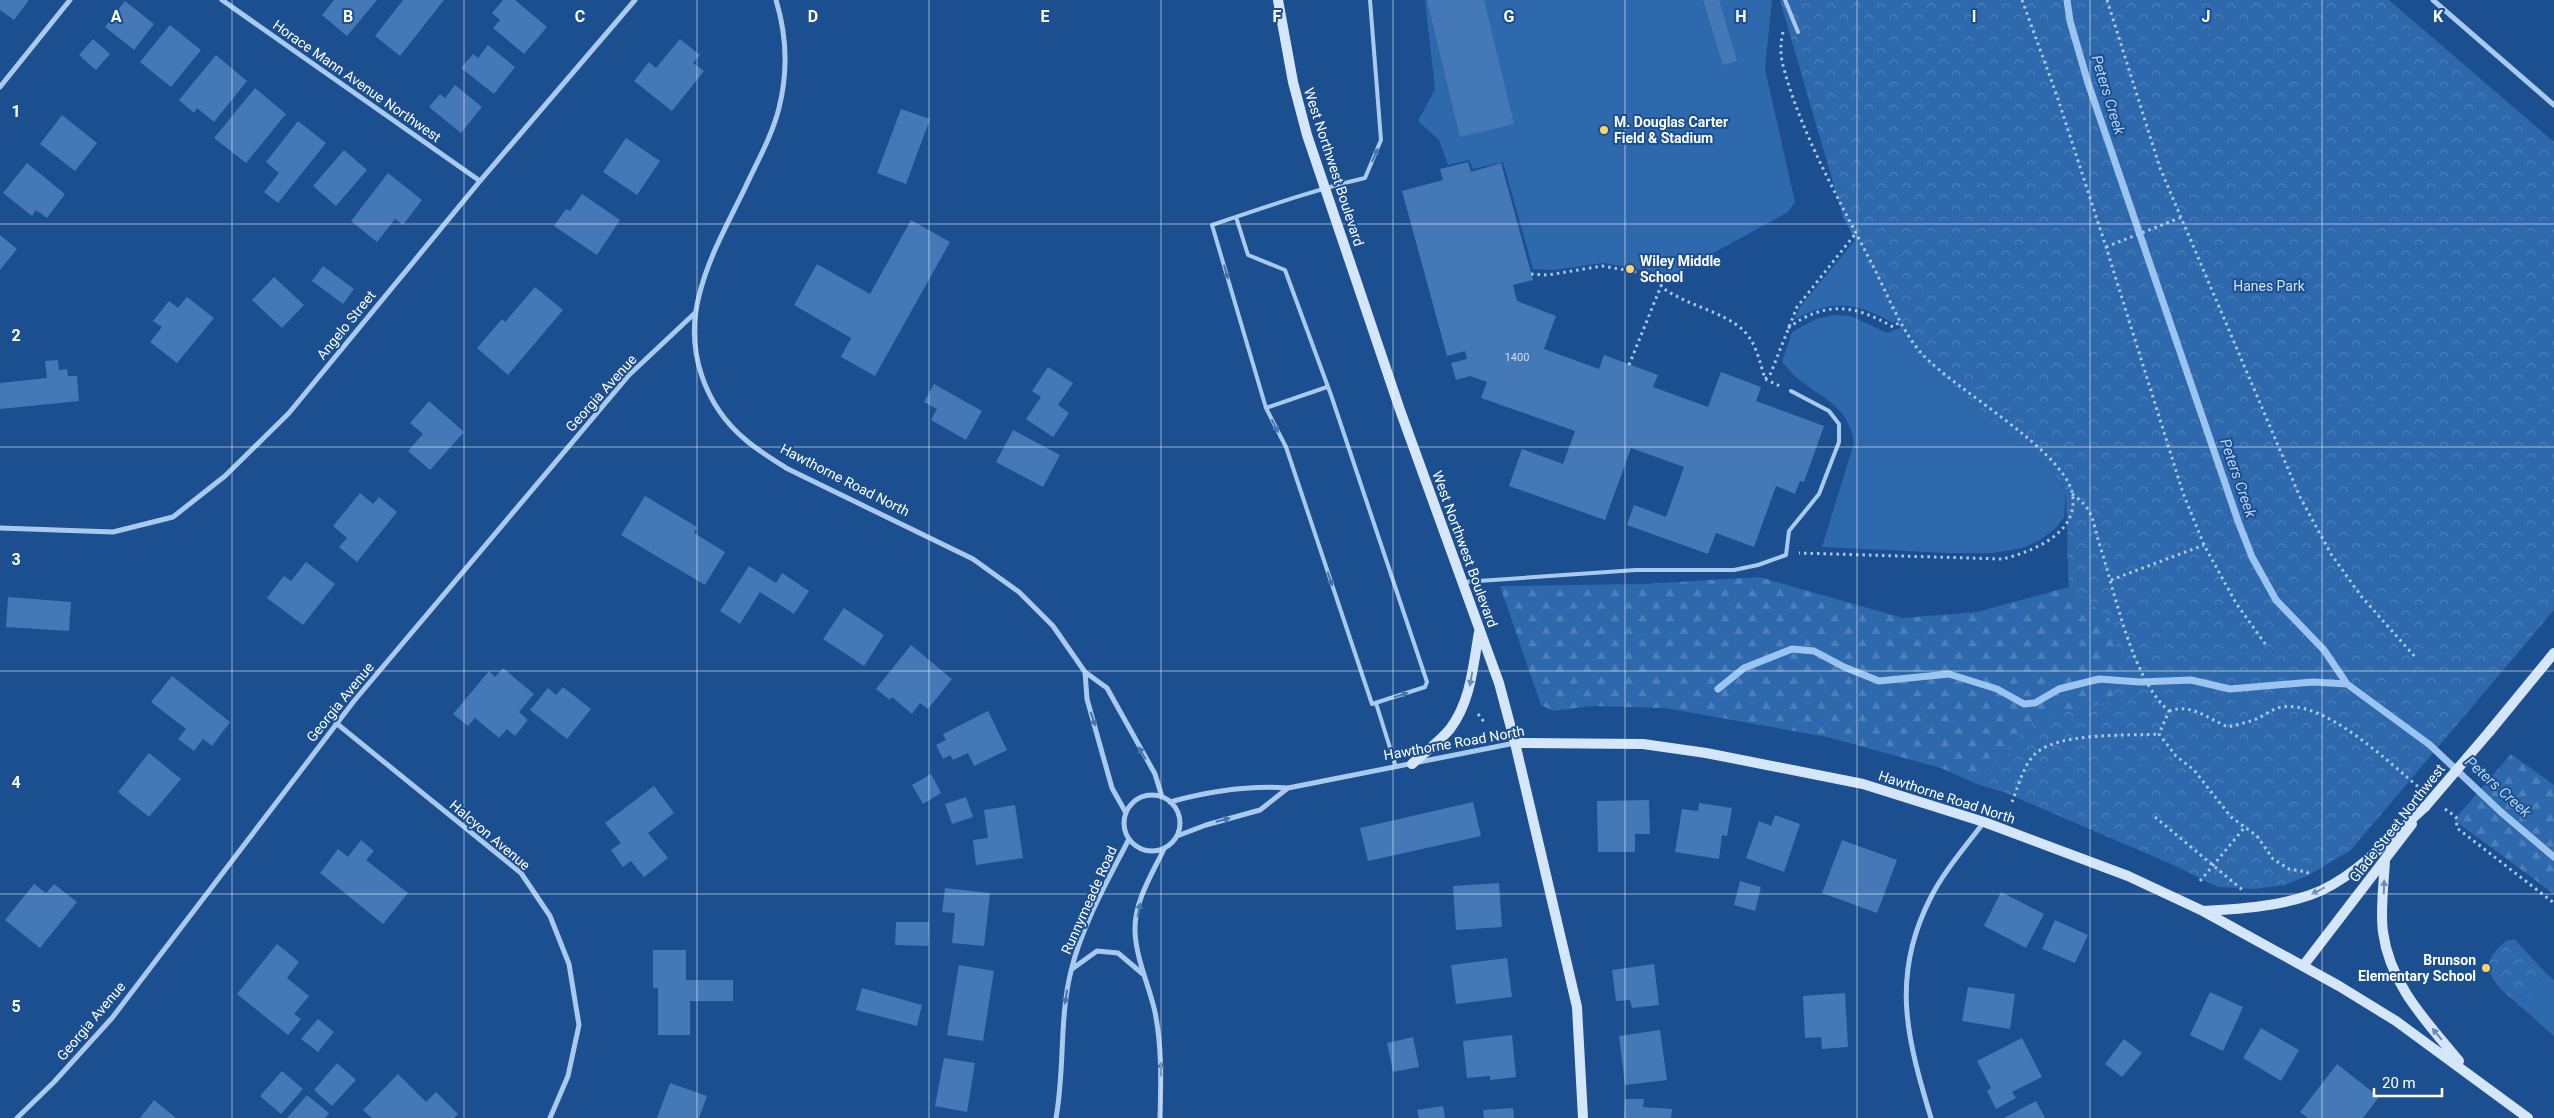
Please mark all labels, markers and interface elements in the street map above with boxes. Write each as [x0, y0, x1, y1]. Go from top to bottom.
text: A [111, 7, 122, 26]
text: B [343, 7, 353, 26]
text: C [575, 7, 585, 26]
text: D [808, 7, 818, 26]
text: E [1041, 7, 1050, 26]
text: F [1273, 7, 1282, 26]
text: G [1504, 7, 1515, 26]
text: H [1735, 7, 1747, 26]
text: I [1972, 7, 1976, 26]
text: J [2202, 7, 2210, 26]
text: K [2433, 7, 2444, 26]
street label: Horace Mann Avenue Northwest [270, 17, 444, 146]
water label: Peters Creek [2087, 53, 2129, 138]
street label: West Northwest Boulevard [1301, 86, 1367, 248]
text: 1 [11, 102, 21, 121]
place label: M. Douglas Carter Field & Stadium [1614, 114, 1728, 146]
marker: M. Douglas Carter Field & Stadium [1598, 124, 1610, 136]
one-way arrow [1371, 148, 1379, 162]
place label: Wiley Middle School [1640, 253, 1721, 285]
marker: Wiley Middle School [1624, 263, 1636, 275]
one-way arrow [1222, 264, 1230, 279]
park label: Hanes Park [2233, 278, 2306, 294]
street label: Angelo Street [313, 287, 379, 363]
text: 2 [11, 326, 21, 345]
street label: Georgia Avenue [562, 351, 640, 435]
house number: 1400 [1505, 351, 1529, 364]
one-way arrow [1271, 419, 1279, 434]
water label: Peters Creek [2216, 436, 2260, 520]
street label: Hawthorne Road North [778, 440, 912, 520]
street label: West Northwest Boulevard [1429, 469, 1501, 629]
text: 3 [11, 550, 21, 569]
one-way arrow [1327, 572, 1335, 587]
street label: Georgia Avenue [303, 659, 377, 745]
one-way arrow [1467, 672, 1475, 687]
one-way arrow [1394, 691, 1409, 699]
one-way arrow [1090, 712, 1097, 727]
street label: Hawthorne Road North [1382, 723, 1526, 763]
one-way arrow [1138, 746, 1147, 759]
water label: Peters Creek [2461, 753, 2535, 822]
street label: Glade Street Northwest [2346, 761, 2448, 885]
street label: Hawthorne Road North [1877, 767, 2017, 827]
text: 4 [11, 773, 21, 792]
street label: Halcyon Avenue [447, 797, 533, 873]
one-way arrow [1216, 816, 1231, 824]
street label: Runnymeade Road [1058, 843, 1120, 957]
one-way arrow [2380, 879, 2388, 895]
one-way arrow [2311, 887, 2326, 895]
one-way arrow [1135, 902, 1143, 918]
place label: Brunson Elementary School [2358, 952, 2476, 984]
marker: Brunson Elementary School [2480, 962, 2492, 974]
street label: Georgia Avenue [53, 978, 129, 1064]
one-way arrow [1062, 989, 1070, 1005]
text: 5 [11, 997, 21, 1016]
one-way arrow [2431, 1028, 2442, 1041]
one-way arrow [1158, 1061, 1166, 1077]
scale bar [2374, 1066, 2442, 1098]
text: 20 m [2382, 1074, 2416, 1092]

